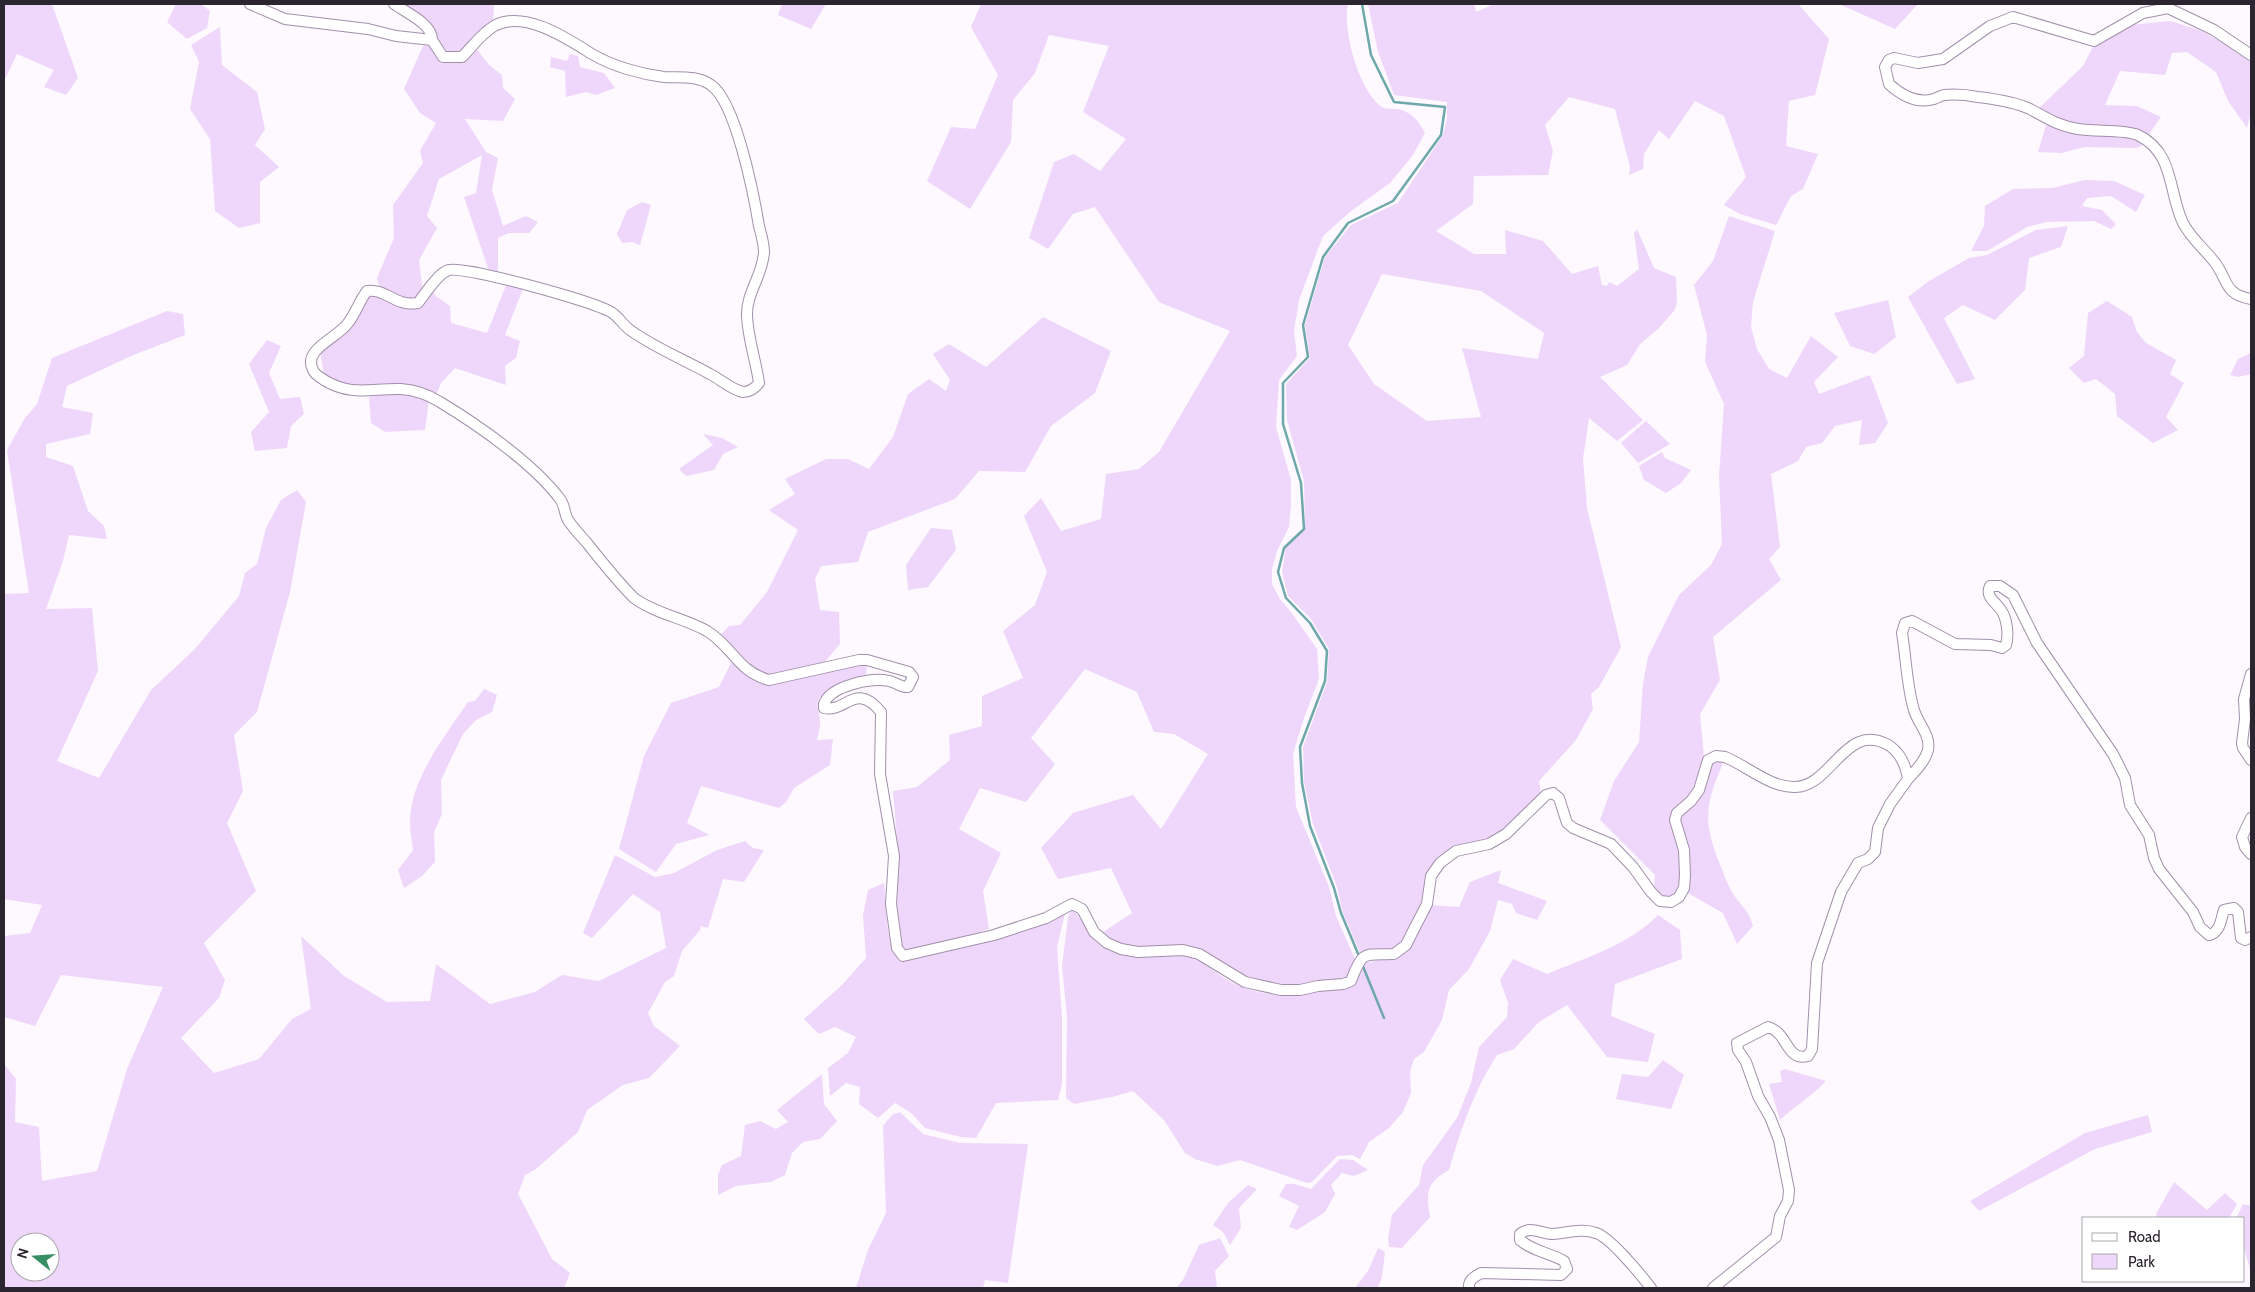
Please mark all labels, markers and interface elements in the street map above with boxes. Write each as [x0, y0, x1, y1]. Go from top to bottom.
legend [2082, 1217, 2245, 1282]
text: Road [2128, 1228, 2161, 1246]
north arrow [10, 1232, 60, 1282]
text: N [13, 1246, 33, 1261]
text: Park [2128, 1253, 2155, 1271]

